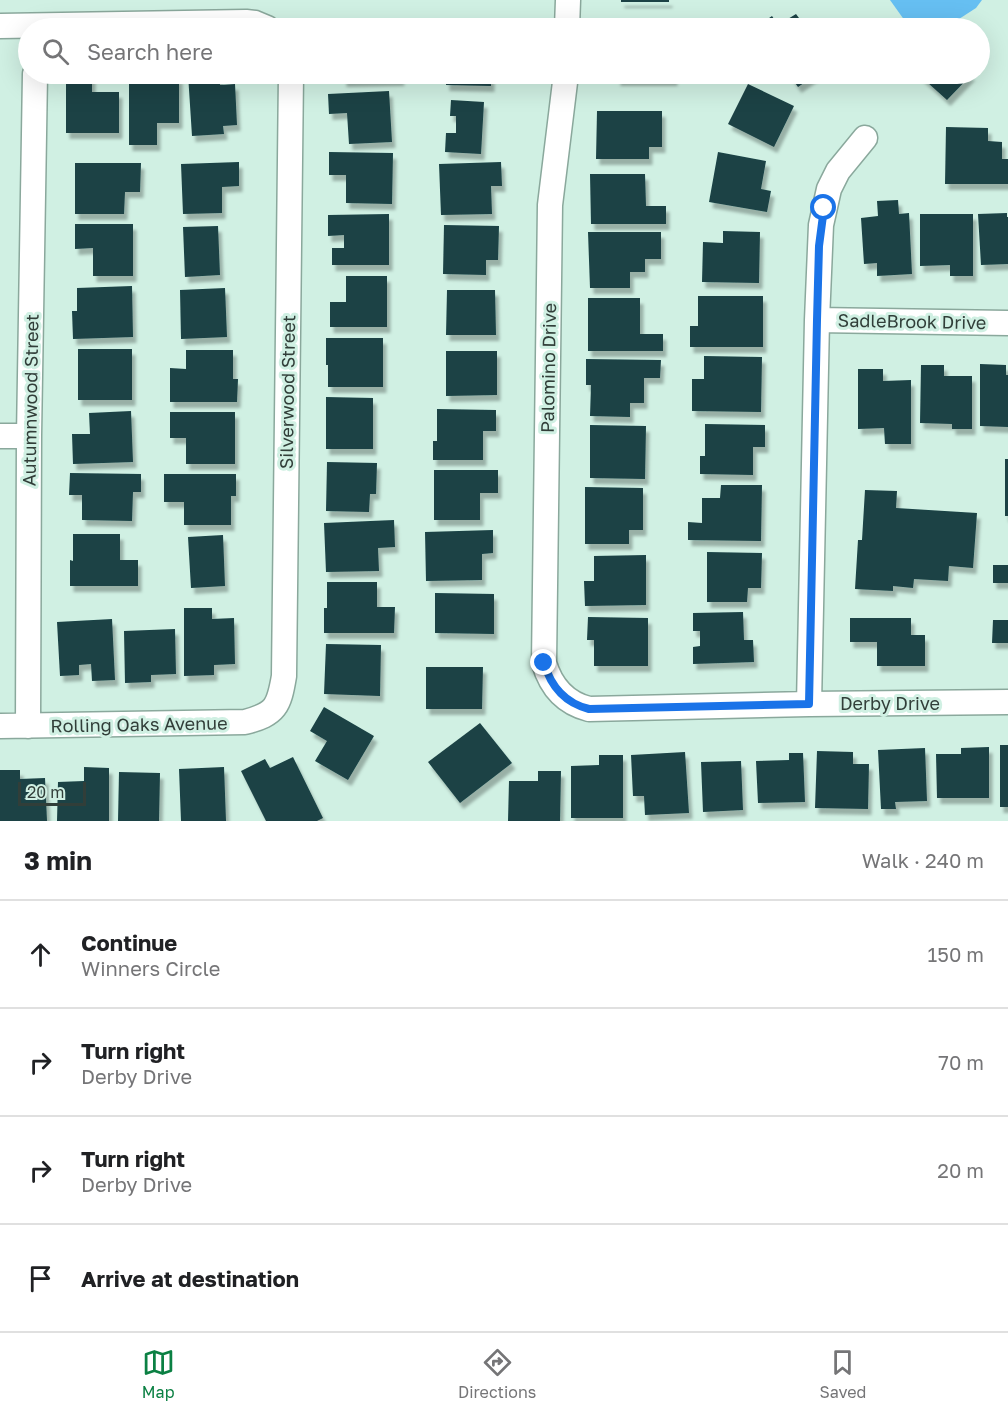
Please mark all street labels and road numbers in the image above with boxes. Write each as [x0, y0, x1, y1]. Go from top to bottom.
street label: Palomino Drive [536, 303, 560, 433]
street label: SadleBrook Drive [838, 309, 986, 333]
street label: Autumnwood Street [17, 314, 43, 486]
street label: Silverwood Street [275, 315, 299, 469]
street label: Derby Drive [840, 692, 940, 714]
street label: Rolling Oaks Avenue [50, 711, 228, 737]

